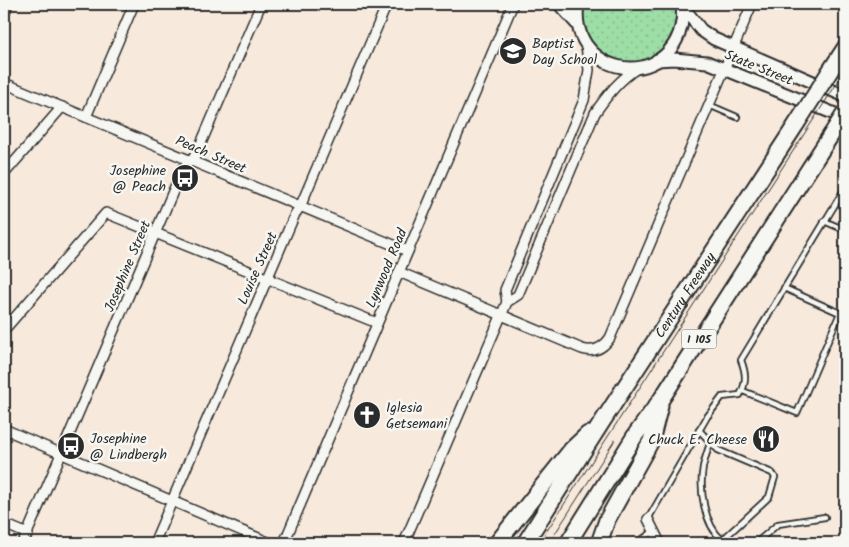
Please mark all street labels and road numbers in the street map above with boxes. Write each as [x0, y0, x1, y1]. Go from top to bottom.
street label: State Street [721, 44, 797, 92]
street label: Peach Street [172, 130, 250, 180]
street label: Josephine Street [99, 217, 157, 316]
street label: Lynwood Road [360, 224, 414, 312]
street label: Louise Street [232, 228, 284, 308]
street label: Century Freeway [650, 248, 722, 343]
road number: I 105 [682, 329, 716, 348]

